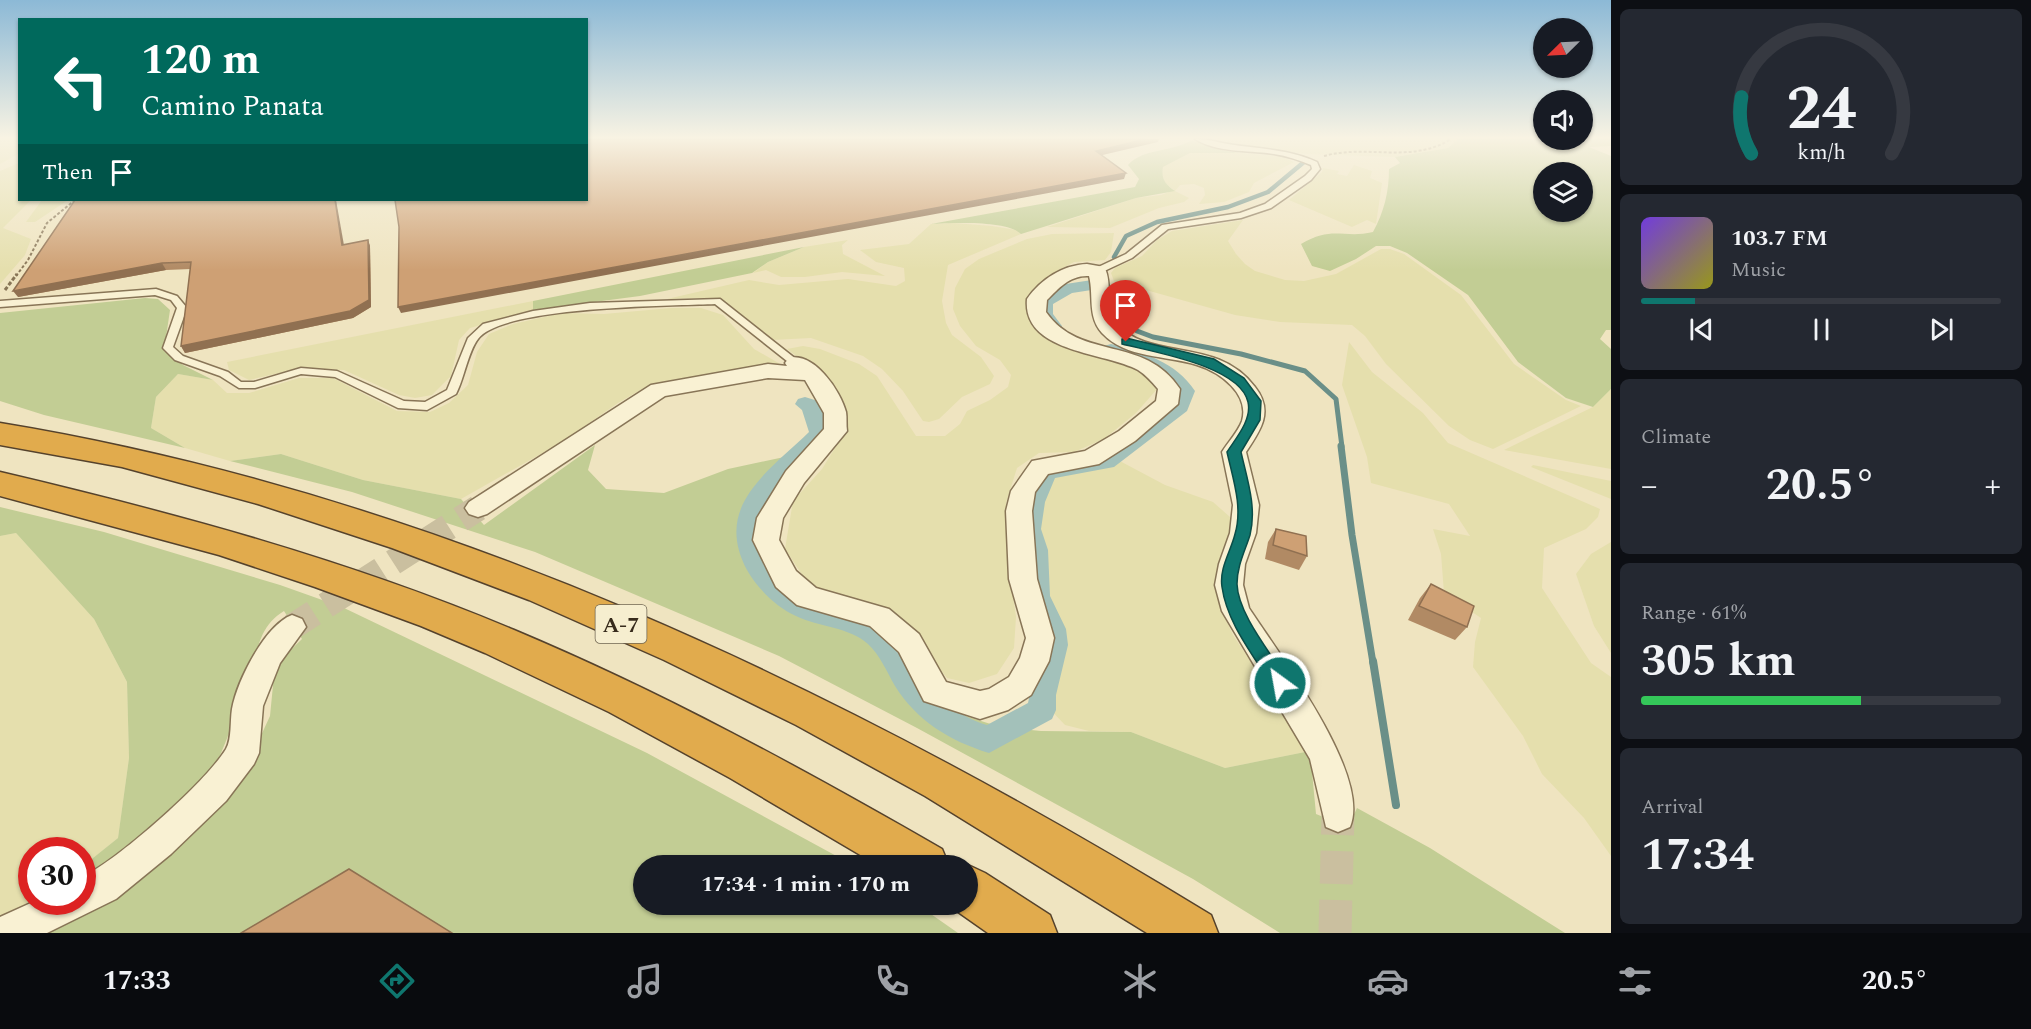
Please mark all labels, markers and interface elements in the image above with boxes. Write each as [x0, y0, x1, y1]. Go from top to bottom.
north arrow [1533, 18, 1593, 78]
map controls [1533, 18, 1593, 222]
text: 120 m [141, 29, 260, 92]
icon: left [42, 42, 120, 120]
text: 24 [1786, 62, 1856, 157]
text: Camino Panata [141, 86, 324, 128]
button: sound [1533, 90, 1593, 150]
text: km/h [1797, 136, 1845, 169]
text: Then [42, 156, 93, 189]
icon: arrive [105, 156, 138, 189]
button: layers [1533, 162, 1593, 222]
text: 103.7 FM [1731, 222, 1828, 255]
text: Music [1731, 255, 1786, 285]
pin [1100, 280, 1151, 342]
icon: arrive [1109, 289, 1142, 322]
icon: previous [1685, 313, 1718, 346]
icon: pause [1805, 313, 1838, 346]
icon: next [1925, 313, 1958, 346]
text: Climate [1641, 422, 1711, 452]
text: 20.5° [1766, 451, 1876, 520]
text: − [1641, 461, 1658, 511]
text: + [1984, 461, 2001, 511]
text: Range · 61% [1641, 598, 1746, 628]
road number: A-7 [596, 605, 646, 643]
text: 305 km [1641, 627, 1796, 696]
position arrow [1248, 651, 1312, 715]
text: Arrival [1641, 792, 1703, 822]
text: 17:34 [1641, 821, 1754, 890]
speed limit sign: 30 [18, 837, 96, 915]
text: 17:34 · 1 min · 170 m [701, 868, 910, 901]
text: 17:33 [103, 960, 171, 1002]
icon: directions [376, 960, 418, 1002]
icon: music [624, 960, 666, 1002]
icon: phone [871, 960, 913, 1002]
icon: climate [1119, 960, 1161, 1002]
icon: car [1367, 960, 1409, 1002]
icon: filters [1614, 960, 1656, 1002]
text: 20.5° [1862, 960, 1928, 1002]

